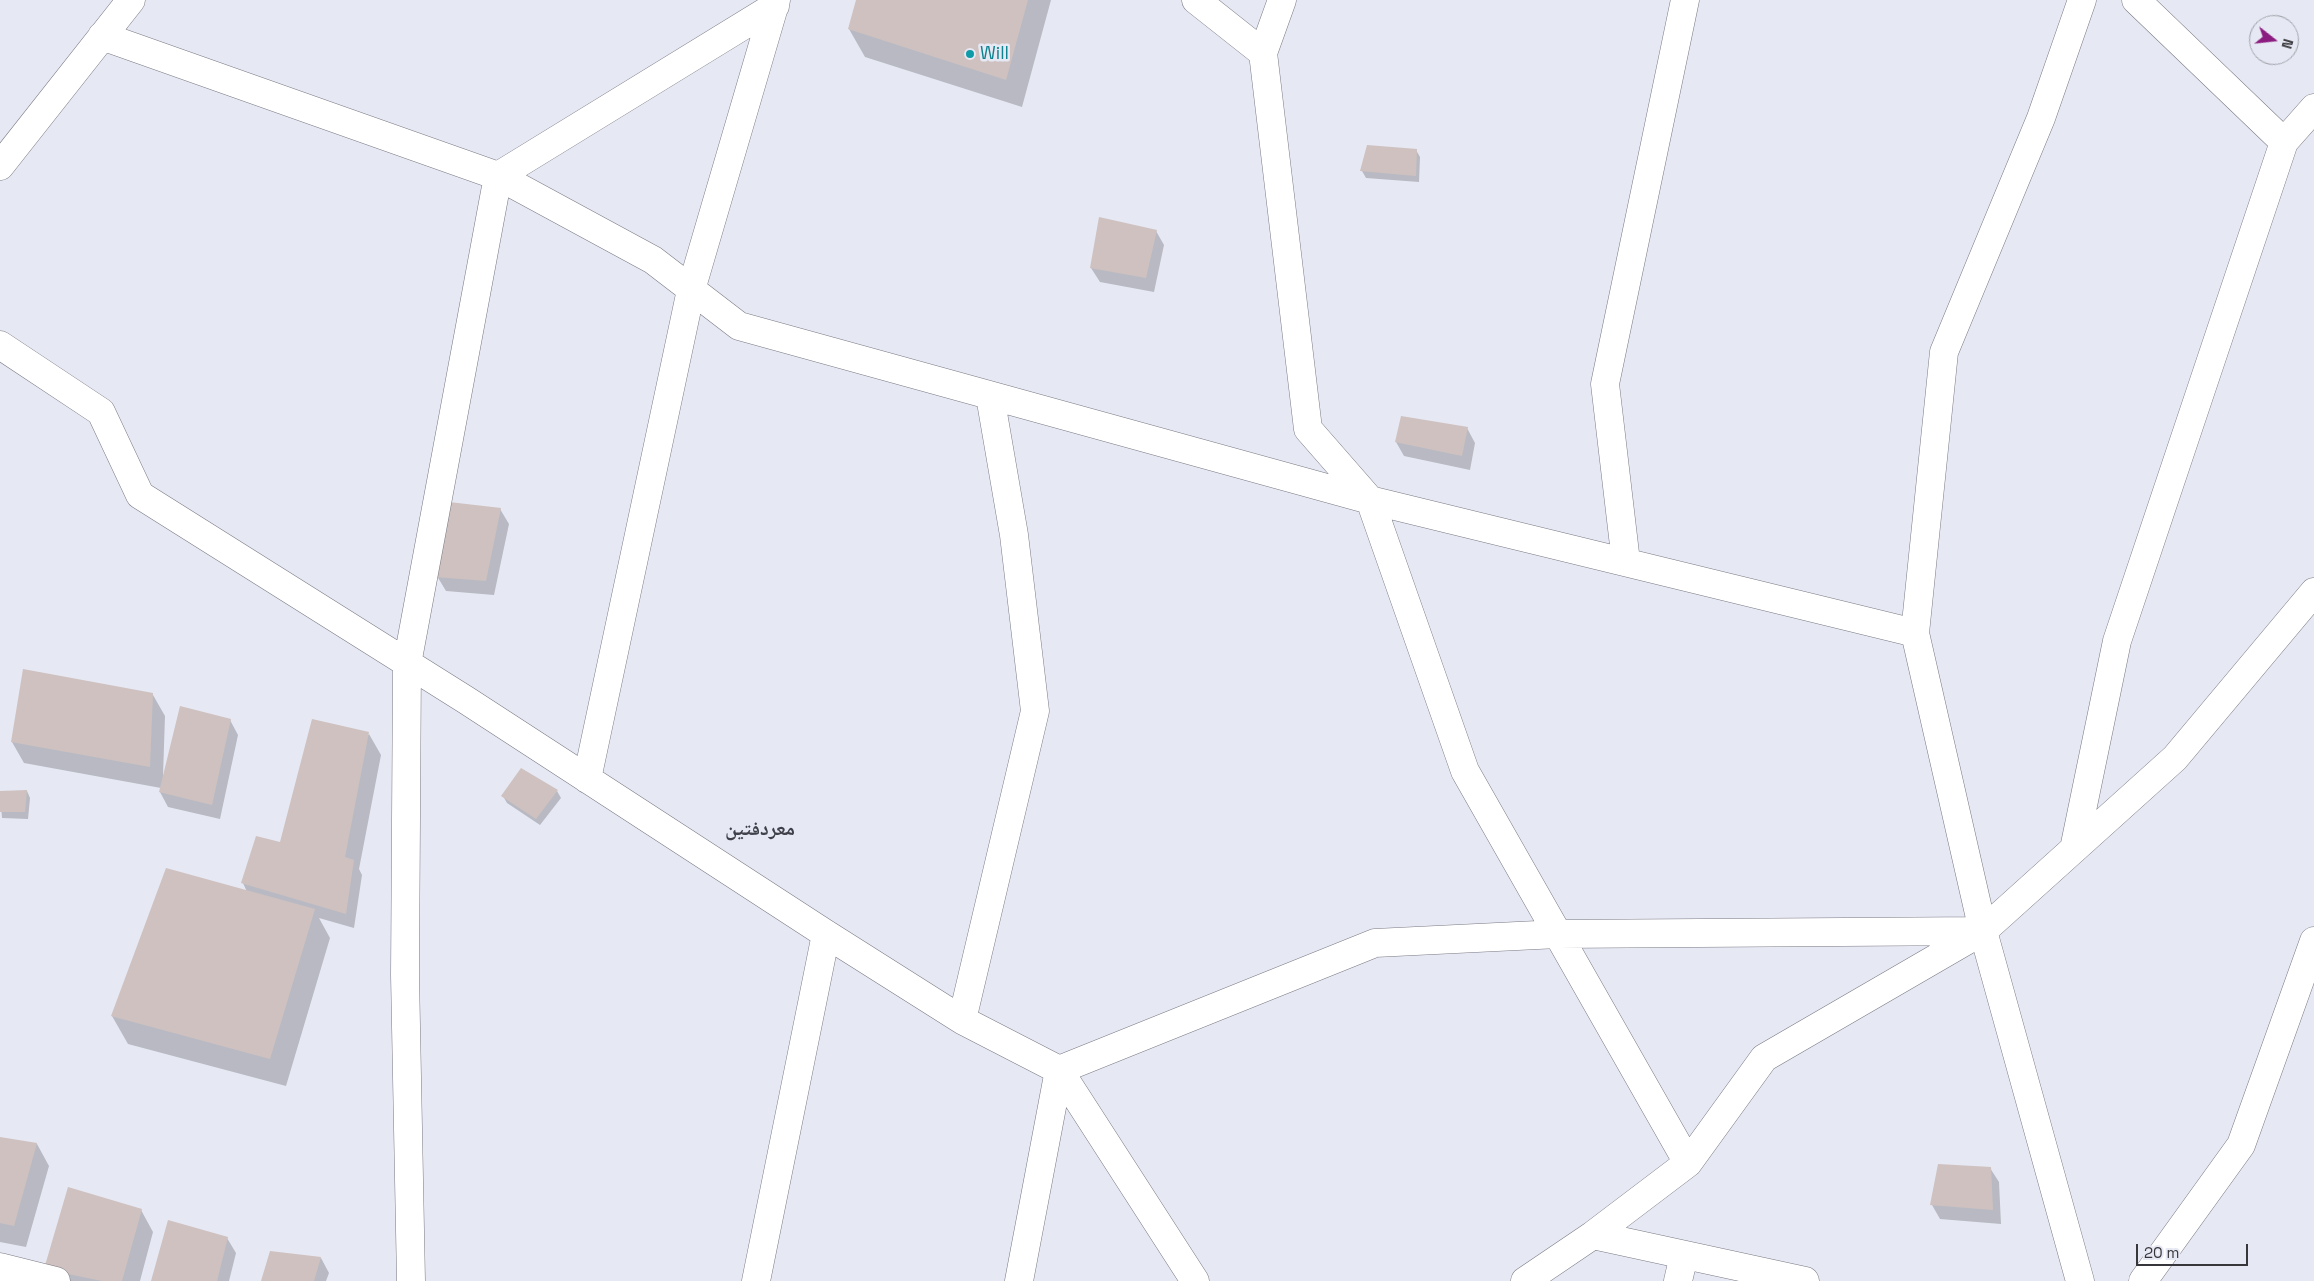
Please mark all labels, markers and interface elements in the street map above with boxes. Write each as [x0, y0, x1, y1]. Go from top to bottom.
north arrow [2249, 15, 2299, 65]
text: N [2278, 37, 2297, 51]
place label: Will [980, 43, 1009, 65]
marker: Will [964, 48, 976, 60]
district label: معردفتين [725, 818, 795, 842]
scale bar [2139, 1234, 2252, 1266]
text: 20 m [2144, 1243, 2179, 1262]

